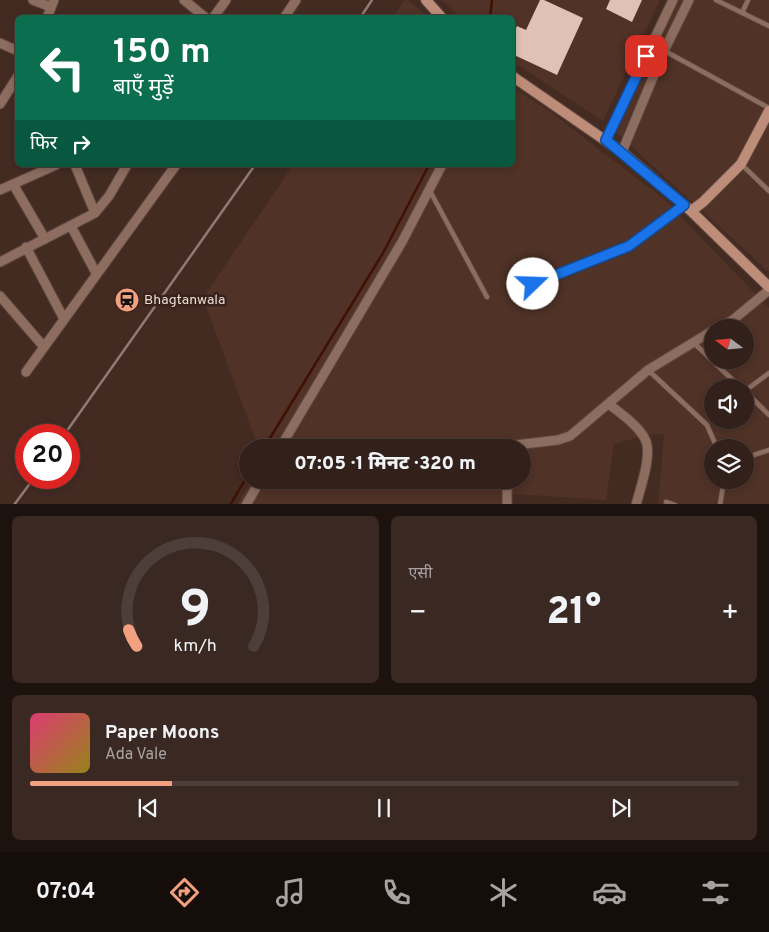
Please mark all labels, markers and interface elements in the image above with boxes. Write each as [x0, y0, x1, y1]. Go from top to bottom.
text: 150 m [113, 31, 211, 75]
icon: left [30, 35, 95, 100]
pin [625, 35, 667, 77]
icon: arrive [632, 42, 660, 70]
text: बाएँ मुड़ें [113, 75, 174, 102]
icon: right [67, 130, 95, 158]
text: फिर [30, 132, 57, 156]
position arrow [506, 257, 558, 309]
station icon: Bhagtanwala [114, 287, 140, 313]
place label: Bhagtanwala [144, 292, 225, 309]
north arrow [704, 319, 754, 369]
map controls [704, 319, 754, 489]
button: sound [704, 379, 754, 429]
speed limit sign: 20 [15, 424, 80, 489]
button: layers [704, 439, 754, 489]
text: 07:05 · 1 मिनट · 320 m [294, 452, 476, 476]
text: एसी [409, 564, 432, 584]
text: 9 [179, 579, 211, 645]
text: 21° [546, 589, 601, 638]
text: − [409, 596, 427, 632]
text: + [721, 596, 739, 632]
text: km/h [174, 635, 217, 658]
text: Paper Moons [105, 721, 219, 745]
text: Ada Vale [105, 745, 167, 765]
icon: previous [134, 794, 162, 822]
icon: pause [370, 794, 398, 822]
icon: next [607, 794, 635, 822]
icon: directions [167, 875, 202, 910]
icon: music [273, 875, 308, 910]
icon: phone [379, 875, 414, 910]
icon: climate [486, 875, 521, 910]
icon: car [592, 875, 627, 910]
icon: filters [698, 875, 733, 910]
text: 07:04 [36, 879, 95, 906]

